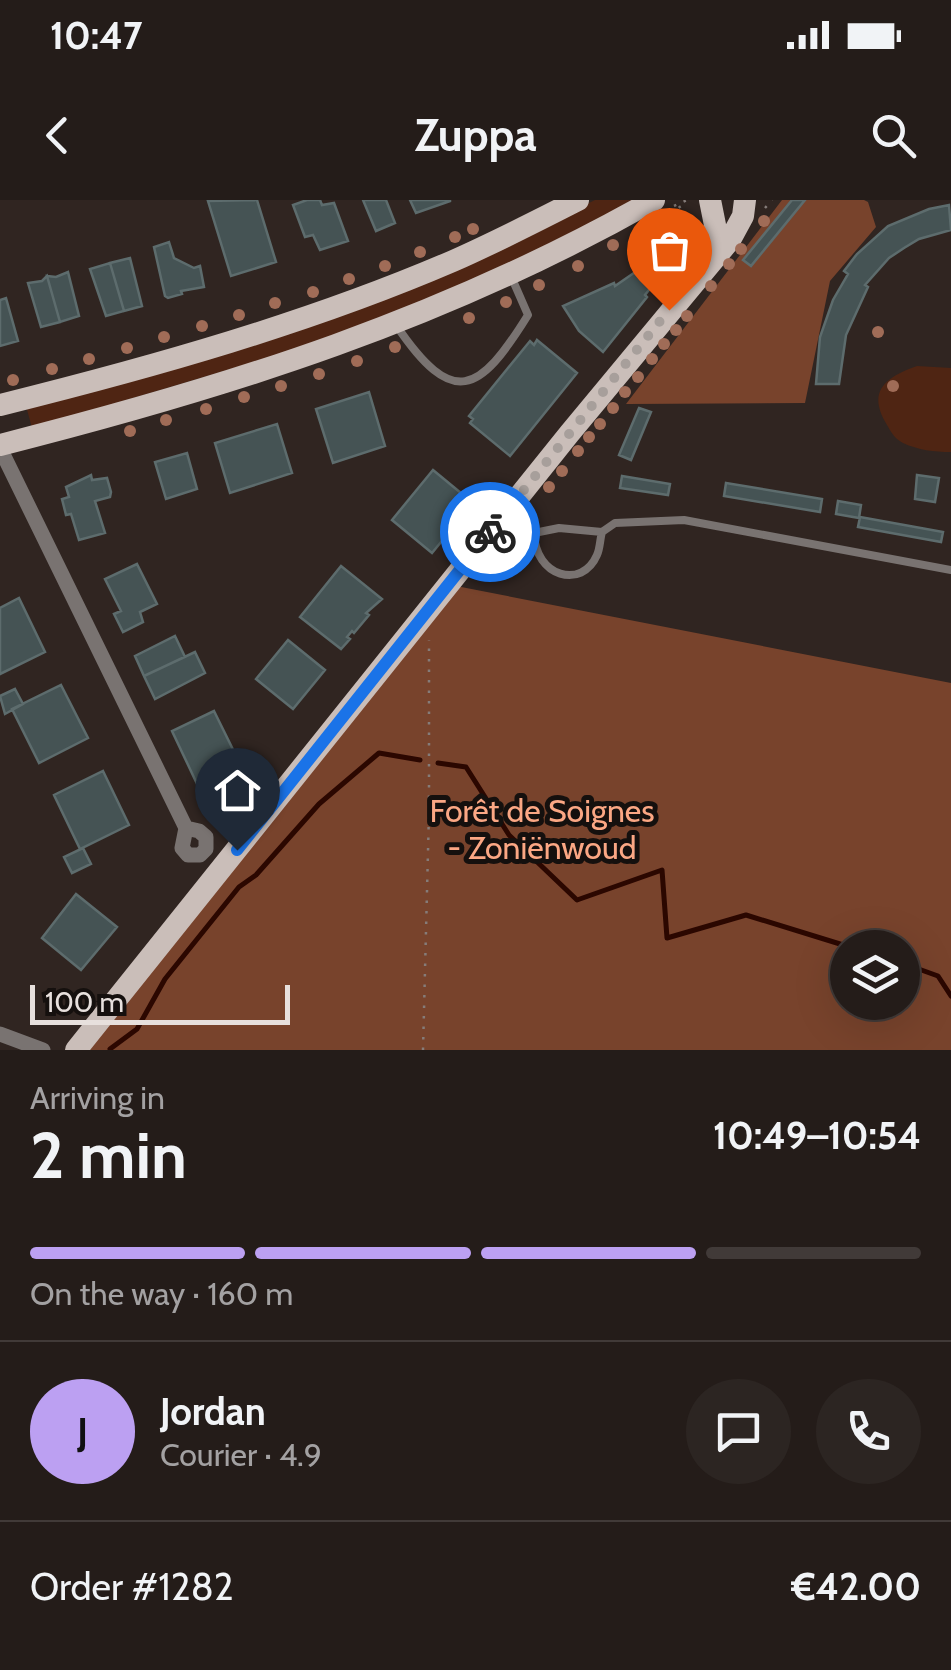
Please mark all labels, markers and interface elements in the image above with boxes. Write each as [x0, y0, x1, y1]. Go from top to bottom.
text: 10:47 [50, 12, 142, 59]
icon: back [30, 108, 85, 163]
text: Zuppa [414, 108, 537, 162]
icon: search [866, 108, 921, 163]
pin [627, 208, 712, 311]
icon: bag [642, 223, 697, 278]
courier [440, 482, 540, 582]
icon: bike [463, 505, 518, 560]
pin [195, 748, 280, 851]
icon: home [210, 763, 265, 818]
park label: Forêt de Soignes - Zoniënwoud [430, 791, 654, 867]
map controls [830, 930, 920, 1020]
button: layers [830, 930, 920, 1020]
scale bar [30, 980, 290, 1024]
text: 100 m [45, 985, 124, 1019]
text: Arriving in [30, 1078, 165, 1117]
text: 10:49–10:54 [713, 1112, 921, 1159]
text: 2 min [30, 1115, 187, 1194]
text: On the way · 160 m [30, 1274, 293, 1313]
button: chat [686, 1379, 791, 1484]
button: phone [816, 1379, 921, 1484]
text: Jordan [160, 1388, 266, 1435]
text: J [77, 1408, 88, 1455]
text: Courier · 4.9 [160, 1435, 322, 1474]
text: Order #1282 [30, 1563, 234, 1610]
text: €42.00 [791, 1563, 921, 1610]

